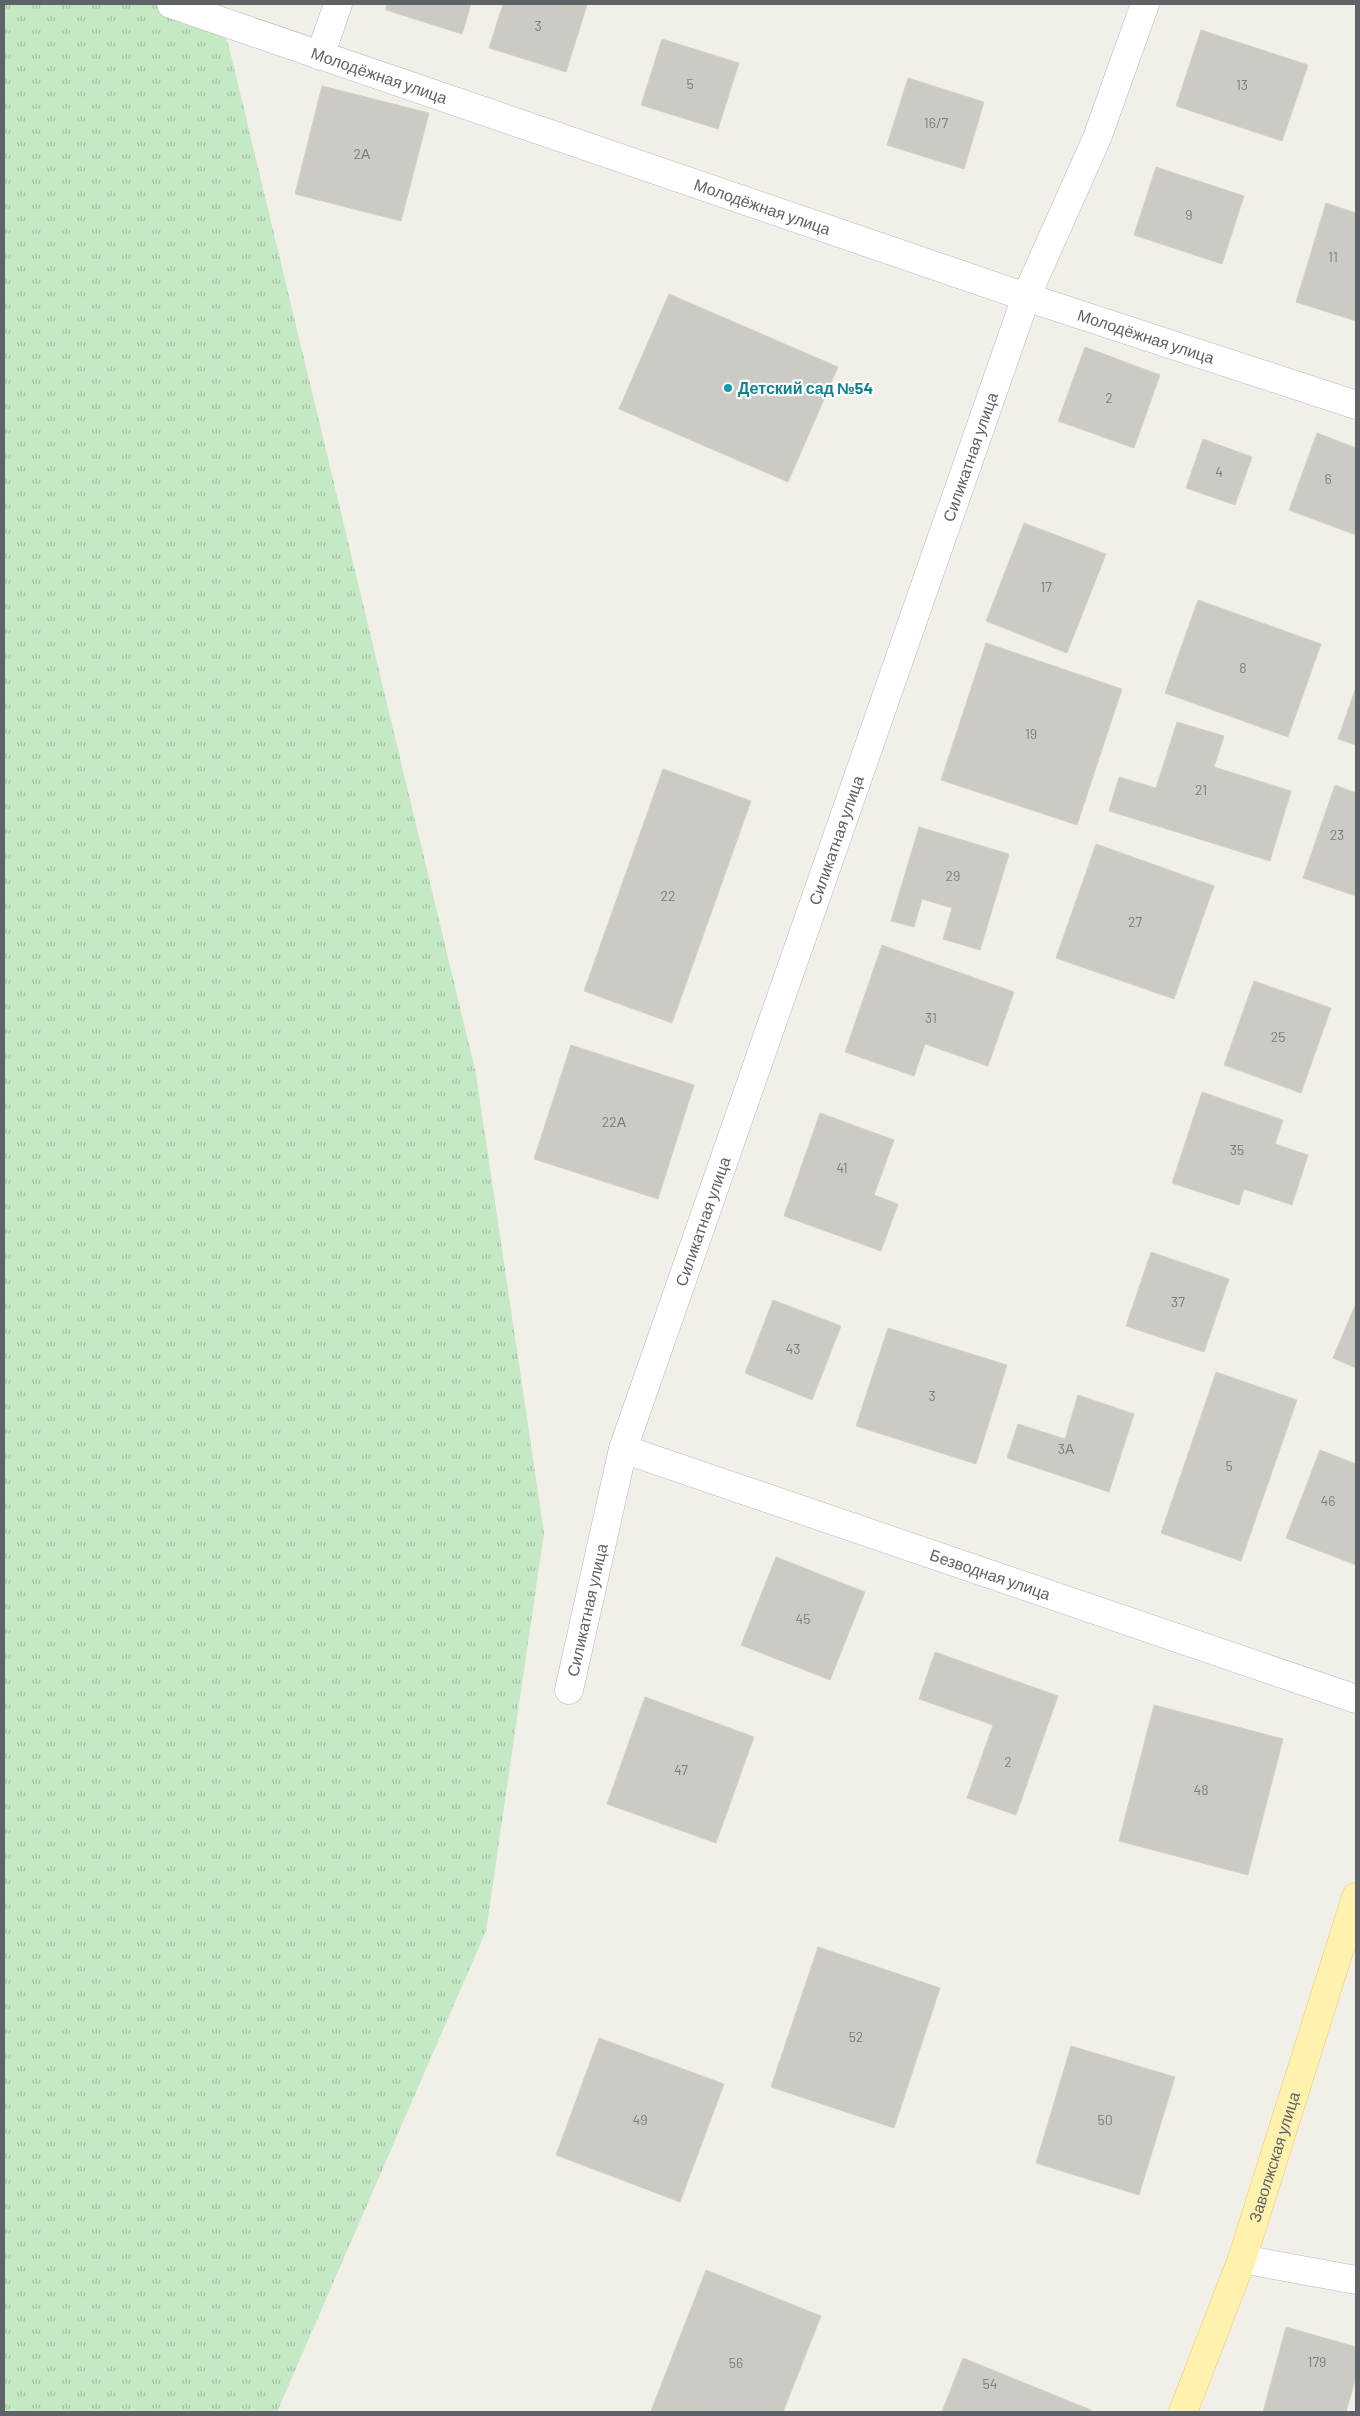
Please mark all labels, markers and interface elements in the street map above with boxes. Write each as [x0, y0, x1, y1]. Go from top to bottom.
house number: 3 [534, 17, 542, 34]
street label: Молодёжная улица [309, 43, 450, 107]
house number: 5 [686, 75, 694, 92]
house number: 13 [1236, 76, 1248, 93]
house number: 16/7 [924, 114, 949, 131]
house number: 2А [354, 145, 371, 162]
street label: Молодёжная улица [692, 174, 833, 238]
house number: 9 [1185, 206, 1193, 223]
house number: 11 [1328, 248, 1338, 265]
street label: Молодёжная улица [1075, 305, 1217, 367]
place label: Детский сад №54 [738, 378, 873, 397]
marker: Детский сад №54 [722, 382, 734, 394]
house number: 2 [1105, 389, 1113, 406]
street label: Силикатная улица [938, 390, 1001, 524]
house number: 4 [1215, 463, 1223, 480]
house number: 6 [1324, 470, 1332, 487]
house number: 17 [1040, 578, 1052, 595]
house number: 8 [1239, 659, 1247, 676]
house number: 19 [1025, 725, 1037, 742]
street label: Силикатная улица [804, 773, 867, 907]
house number: 21 [1195, 781, 1207, 798]
house number: 23 [1330, 826, 1344, 843]
house number: 29 [946, 867, 960, 884]
house number: 22 [660, 887, 676, 904]
house number: 27 [1128, 913, 1142, 930]
house number: 31 [925, 1009, 937, 1026]
house number: 25 [1271, 1028, 1285, 1045]
house number: 22А [602, 1113, 627, 1130]
house number: 35 [1230, 1141, 1244, 1158]
street label: Силикатная улица [671, 1154, 734, 1288]
house number: 41 [836, 1159, 848, 1176]
house number: 37 [1171, 1293, 1185, 1310]
house number: 43 [786, 1340, 800, 1357]
house number: 3 [928, 1387, 936, 1404]
house number: 3А [1058, 1440, 1075, 1457]
house number: 5 [1225, 1457, 1233, 1474]
house number: 46 [1321, 1492, 1335, 1509]
street label: Силикатная улица [562, 1542, 611, 1678]
street label: Безводная улица [928, 1544, 1053, 1603]
house number: 45 [796, 1610, 810, 1627]
house number: 2 [1004, 1753, 1012, 1770]
house number: 47 [674, 1761, 688, 1778]
house number: 48 [1193, 1781, 1209, 1798]
house number: 52 [849, 2028, 863, 2045]
street label: Заволжская улица [1244, 2089, 1303, 2224]
house number: 49 [632, 2111, 648, 2128]
house number: 50 [1097, 2111, 1113, 2128]
house number: 179 [1308, 2353, 1326, 2370]
house number: 56 [729, 2354, 743, 2371]
house number: 54 [983, 2375, 997, 2392]

